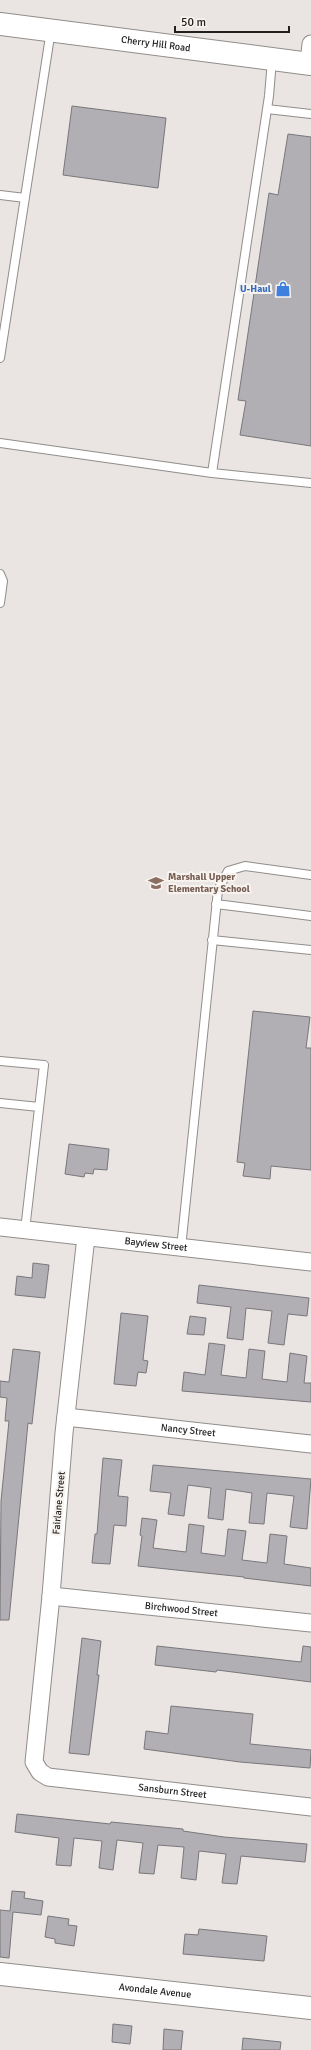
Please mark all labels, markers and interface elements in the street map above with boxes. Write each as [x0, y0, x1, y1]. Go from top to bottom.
scale bar [175, 8, 289, 34]
text: 50 m [181, 15, 206, 30]
street label: Cherry Hill Road [120, 34, 191, 54]
shop icon: U-Haul [274, 280, 292, 298]
place label: U-Haul [240, 283, 271, 295]
place label: Marshall Upper Elementary School [168, 871, 250, 895]
school or university icon: Marshall Upper Elementary School [147, 874, 165, 892]
street label: Bayview Street [124, 1235, 189, 1254]
street label: Nancy Street [160, 1421, 217, 1440]
street label: Fairlane Street [50, 1471, 68, 1535]
street label: Birchwood Street [144, 1600, 219, 1619]
street label: Sansburn Street [138, 1781, 208, 1801]
street label: Avondale Avenue [118, 1981, 192, 2001]

